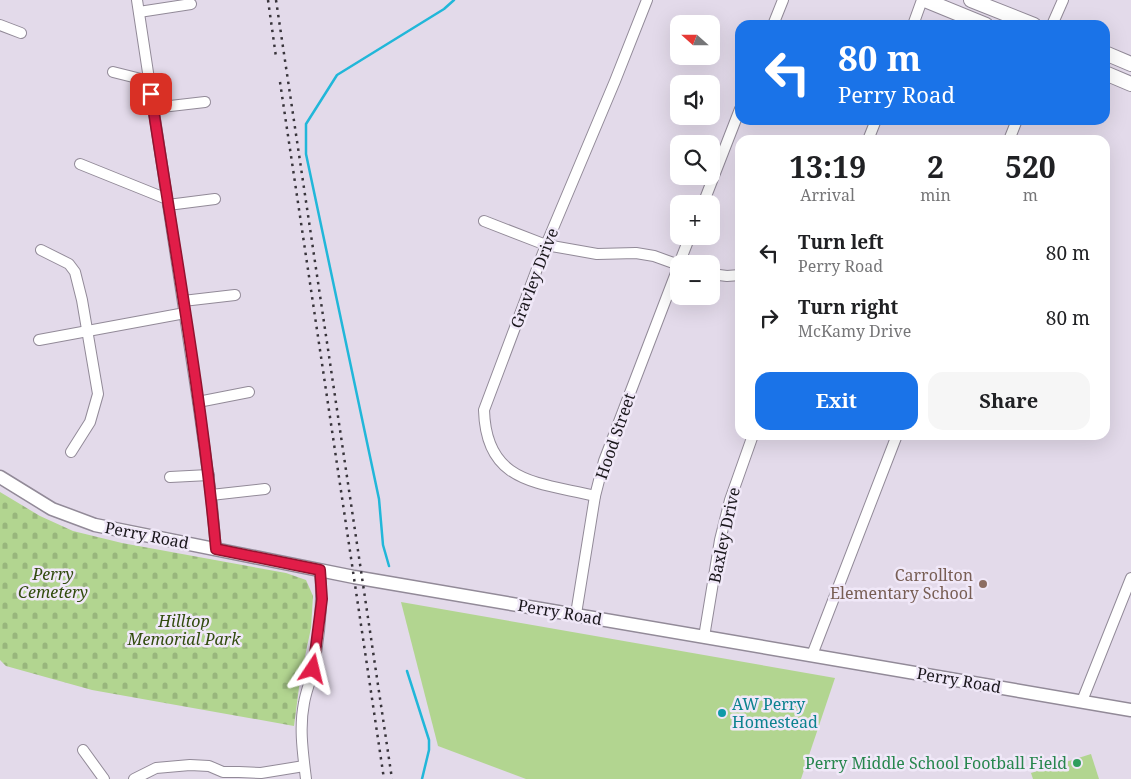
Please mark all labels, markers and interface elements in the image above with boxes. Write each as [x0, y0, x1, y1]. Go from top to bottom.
north arrow [670, 15, 720, 65]
map controls [670, 15, 720, 305]
text: 80 m [838, 34, 921, 81]
icon: left [755, 40, 820, 105]
pin [130, 73, 172, 115]
button: sound [670, 75, 720, 125]
text: Perry Road [838, 79, 955, 109]
icon: arrive [137, 80, 165, 108]
button: search [670, 135, 720, 185]
text: 13:19 [789, 146, 866, 187]
text: 2 [927, 146, 944, 187]
text: 520 [1005, 146, 1056, 187]
text: Arrival [800, 184, 855, 206]
text: min [920, 184, 951, 206]
text: m [1023, 184, 1038, 206]
button: + [670, 195, 720, 245]
street label: Gravley Drive [505, 225, 563, 331]
text: Turn left [798, 229, 884, 255]
icon: left [755, 239, 783, 267]
text: 80 m [1046, 240, 1090, 266]
button: − [670, 255, 720, 305]
text: Perry Road [798, 255, 883, 277]
text: Turn right [798, 294, 898, 320]
icon: right [755, 304, 783, 332]
text: 80 m [1046, 305, 1090, 331]
text: McKamy Drive [798, 320, 911, 342]
button: Exit [755, 372, 918, 430]
button: Share [928, 372, 1090, 430]
street label: Hood Street [590, 390, 640, 482]
street label: Baxley Drive [703, 485, 745, 585]
street label: Perry Road [103, 516, 191, 554]
park label: Perry Cemetery [18, 563, 88, 603]
place label: Carrollton Elementary School [830, 564, 973, 604]
marker: Carrollton Elementary School [977, 578, 989, 590]
street label: Perry Road [516, 594, 604, 630]
park label: Hilltop Memorial Park [127, 610, 241, 650]
position arrow [286, 642, 338, 694]
street label: Perry Road [915, 662, 1003, 698]
place label: AW Perry Homestead [732, 693, 818, 733]
marker: AW Perry Homestead [716, 707, 728, 719]
place label: Perry Middle School Football Field [805, 752, 1067, 774]
marker: Perry Middle School Football Field [1071, 757, 1083, 769]

